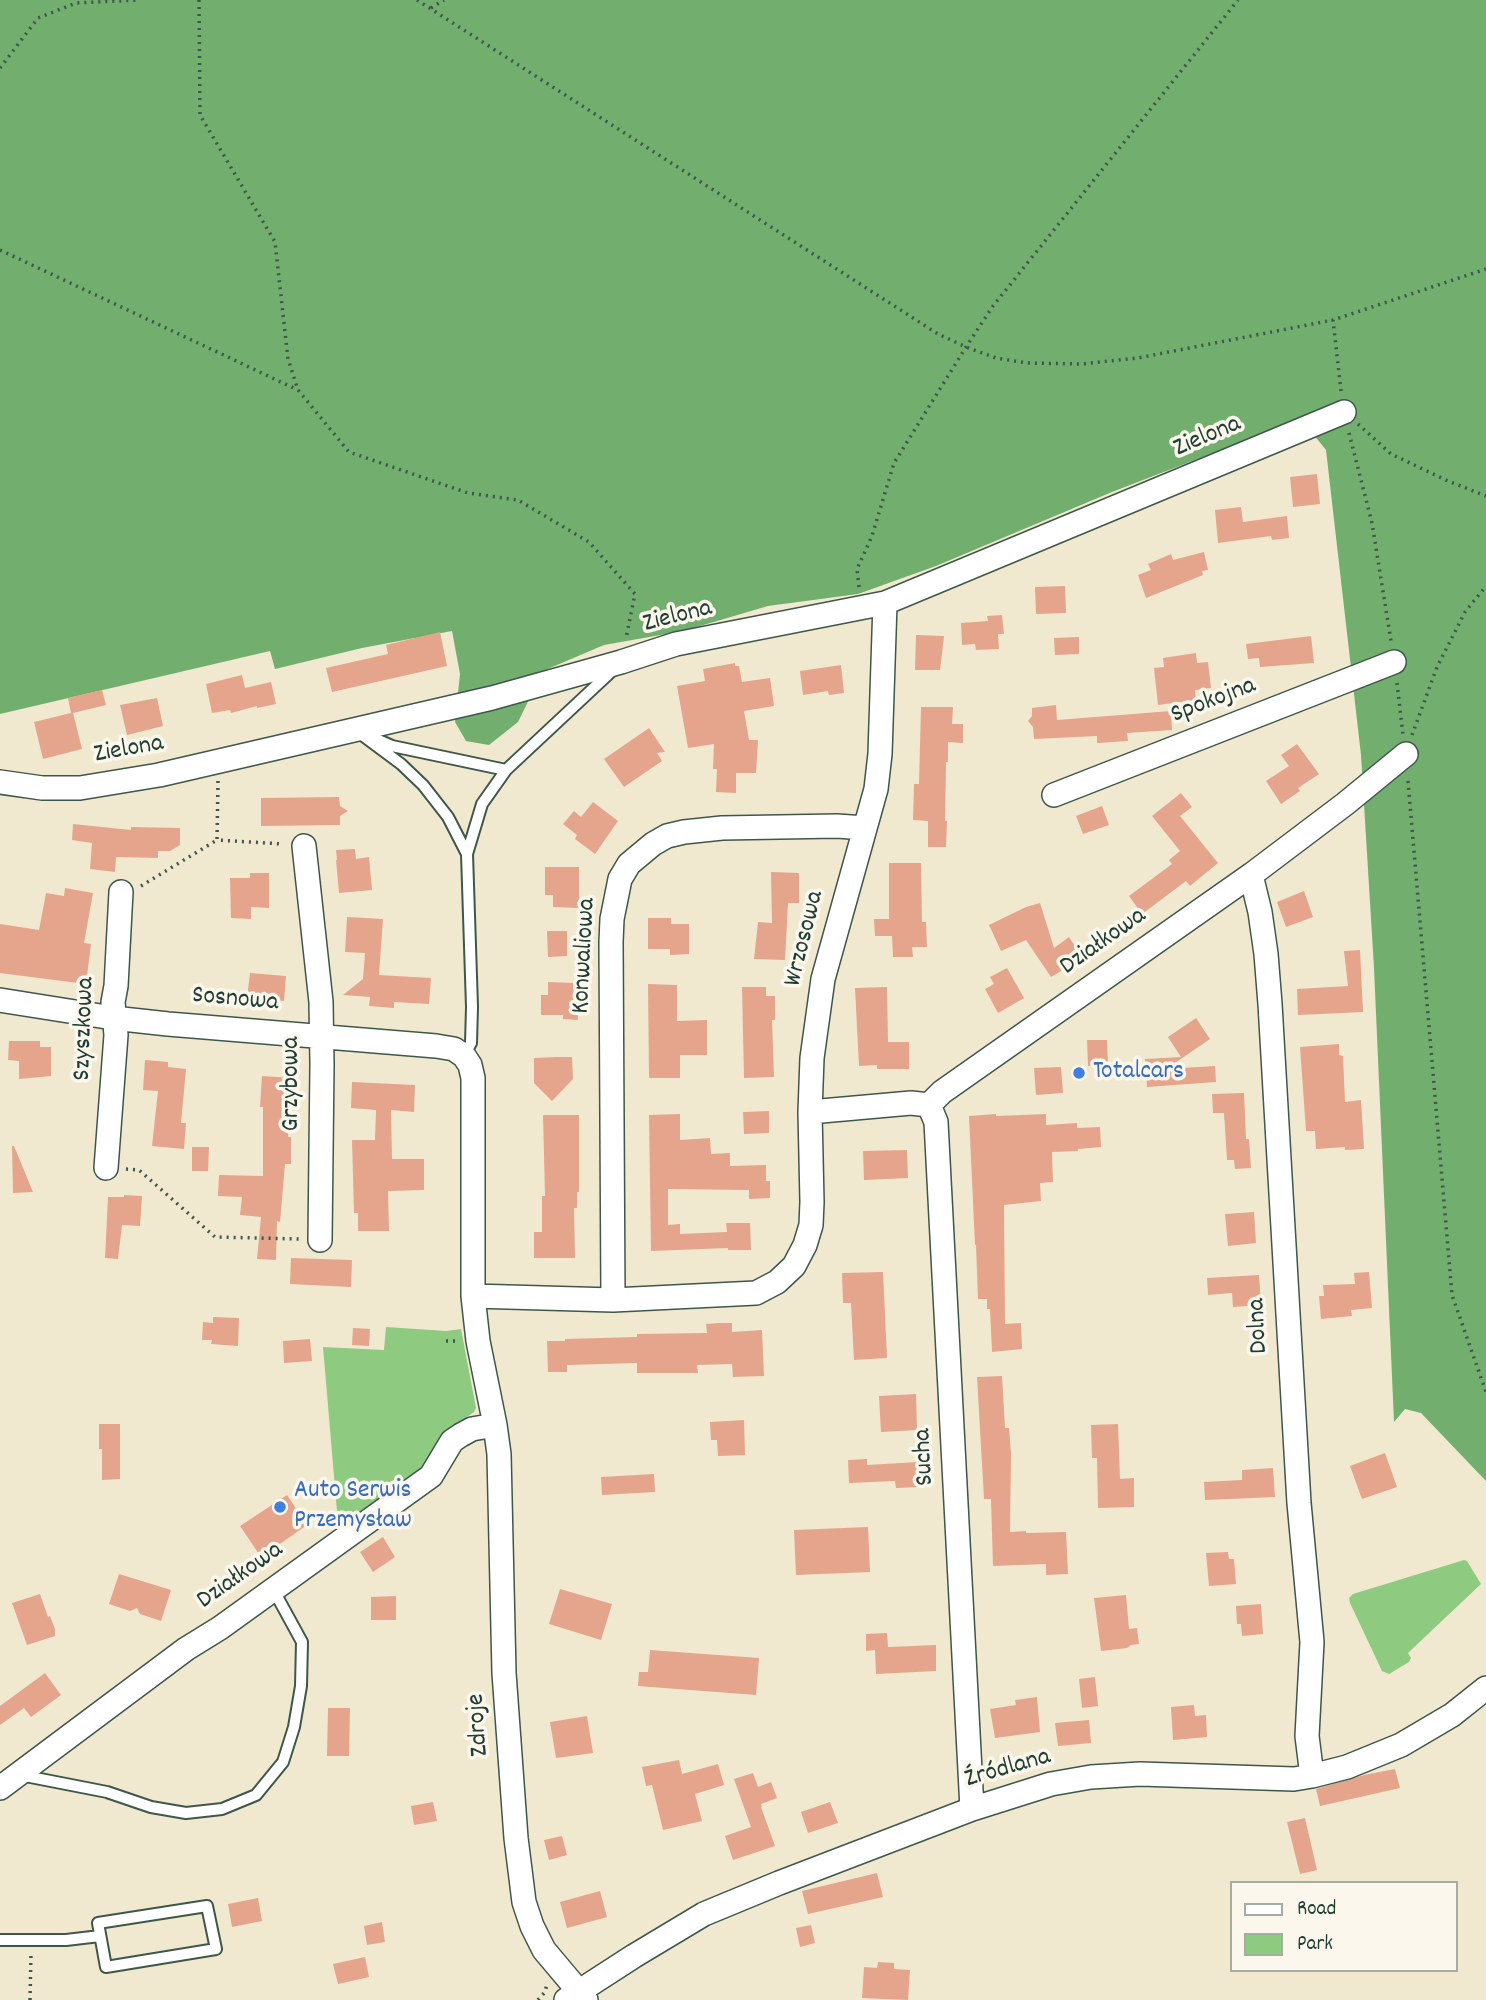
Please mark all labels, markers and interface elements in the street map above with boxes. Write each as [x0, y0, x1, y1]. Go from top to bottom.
street label: Zielona [1170, 410, 1246, 466]
street label: Zielona [640, 594, 716, 642]
street label: Spokojna [1167, 672, 1261, 732]
street label: Zielona [92, 730, 166, 772]
street label: Wrzosowa [779, 888, 833, 990]
street label: Konwaliowa [567, 897, 605, 1015]
street label: Działkowa [1055, 902, 1153, 984]
street label: Szyszkowa [69, 977, 103, 1081]
street label: Sosnowa [191, 982, 279, 1020]
street label: Grzybowa [277, 1037, 309, 1131]
place label: Totalcars [1093, 1057, 1184, 1089]
marker: Totalcars [1071, 1065, 1087, 1081]
street label: Dolna [1243, 1298, 1277, 1354]
street label: Sucha [909, 1428, 943, 1486]
place label: Auto Serwis Przemysław [294, 1476, 412, 1538]
marker: Auto Serwis Przemysław [272, 1499, 288, 1515]
street label: Działkowa [192, 1536, 290, 1618]
street label: Zdroje [462, 1692, 498, 1758]
street label: Źródlana [962, 1743, 1054, 1797]
legend [1230, 1881, 1458, 1972]
text: Road [1297, 1895, 1336, 1925]
text: Park [1297, 1930, 1333, 1960]

